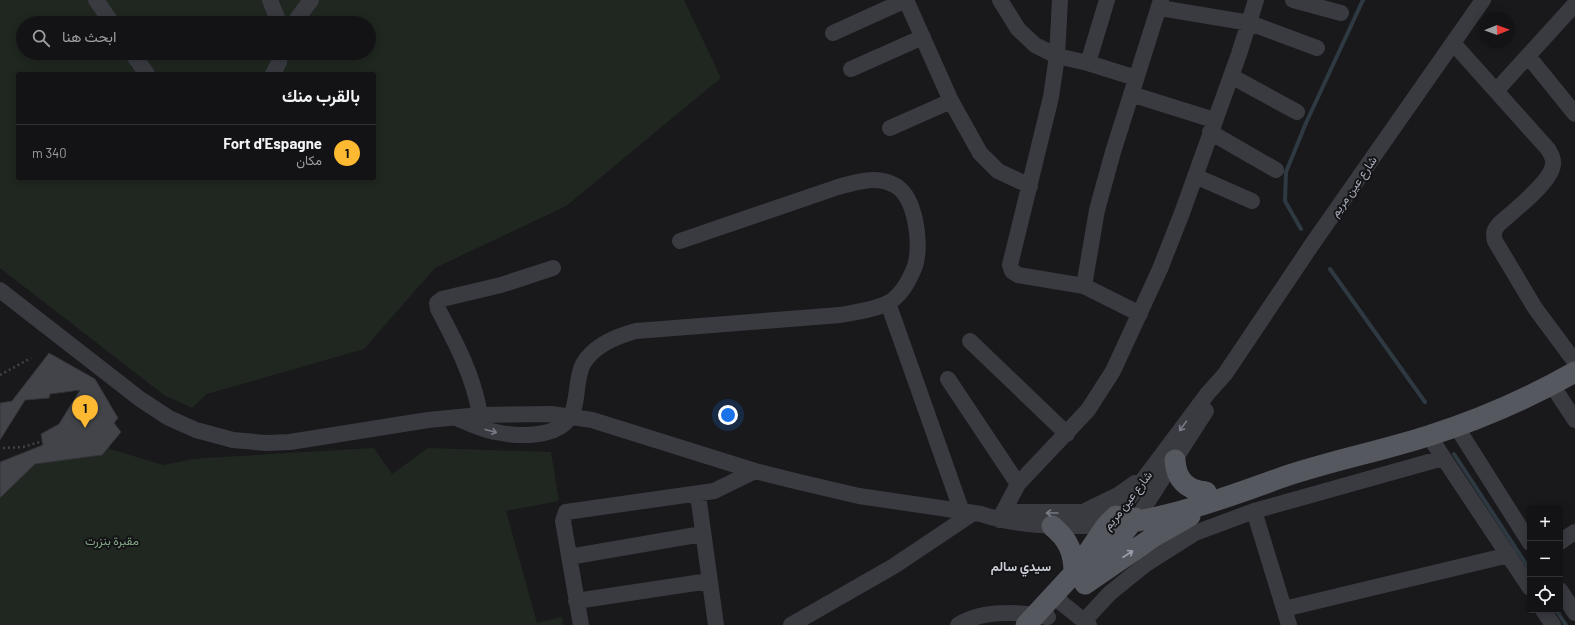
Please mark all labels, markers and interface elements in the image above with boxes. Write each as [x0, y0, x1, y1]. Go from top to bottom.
north arrow [1479, 12, 1515, 48]
search box [16, 16, 376, 60]
icon: search [30, 27, 52, 49]
text: ابحث هنا [62, 27, 116, 45]
text: بالقرب منك [282, 85, 360, 105]
text: Fort d'Espagne [223, 134, 322, 152]
text: 340 m [32, 145, 67, 161]
text: 1 [345, 145, 349, 161]
text: مكان [296, 152, 322, 168]
street label: شارع عين مريم [1327, 153, 1382, 221]
pin: 1 [72, 395, 98, 428]
your location [718, 405, 738, 425]
one-way arrow [1179, 420, 1188, 431]
one-way arrow [484, 428, 497, 435]
street label: شارع عين مريم [1100, 468, 1157, 534]
map controls [1527, 505, 1563, 613]
button: + [1527, 505, 1563, 541]
one-way arrow [1046, 509, 1059, 517]
park label: مقبرة بنزرت [85, 533, 139, 549]
button: − [1527, 541, 1563, 577]
one-way arrow [1122, 549, 1134, 557]
district label: سيدي سالم [991, 558, 1051, 577]
button: locate [1527, 577, 1563, 613]

